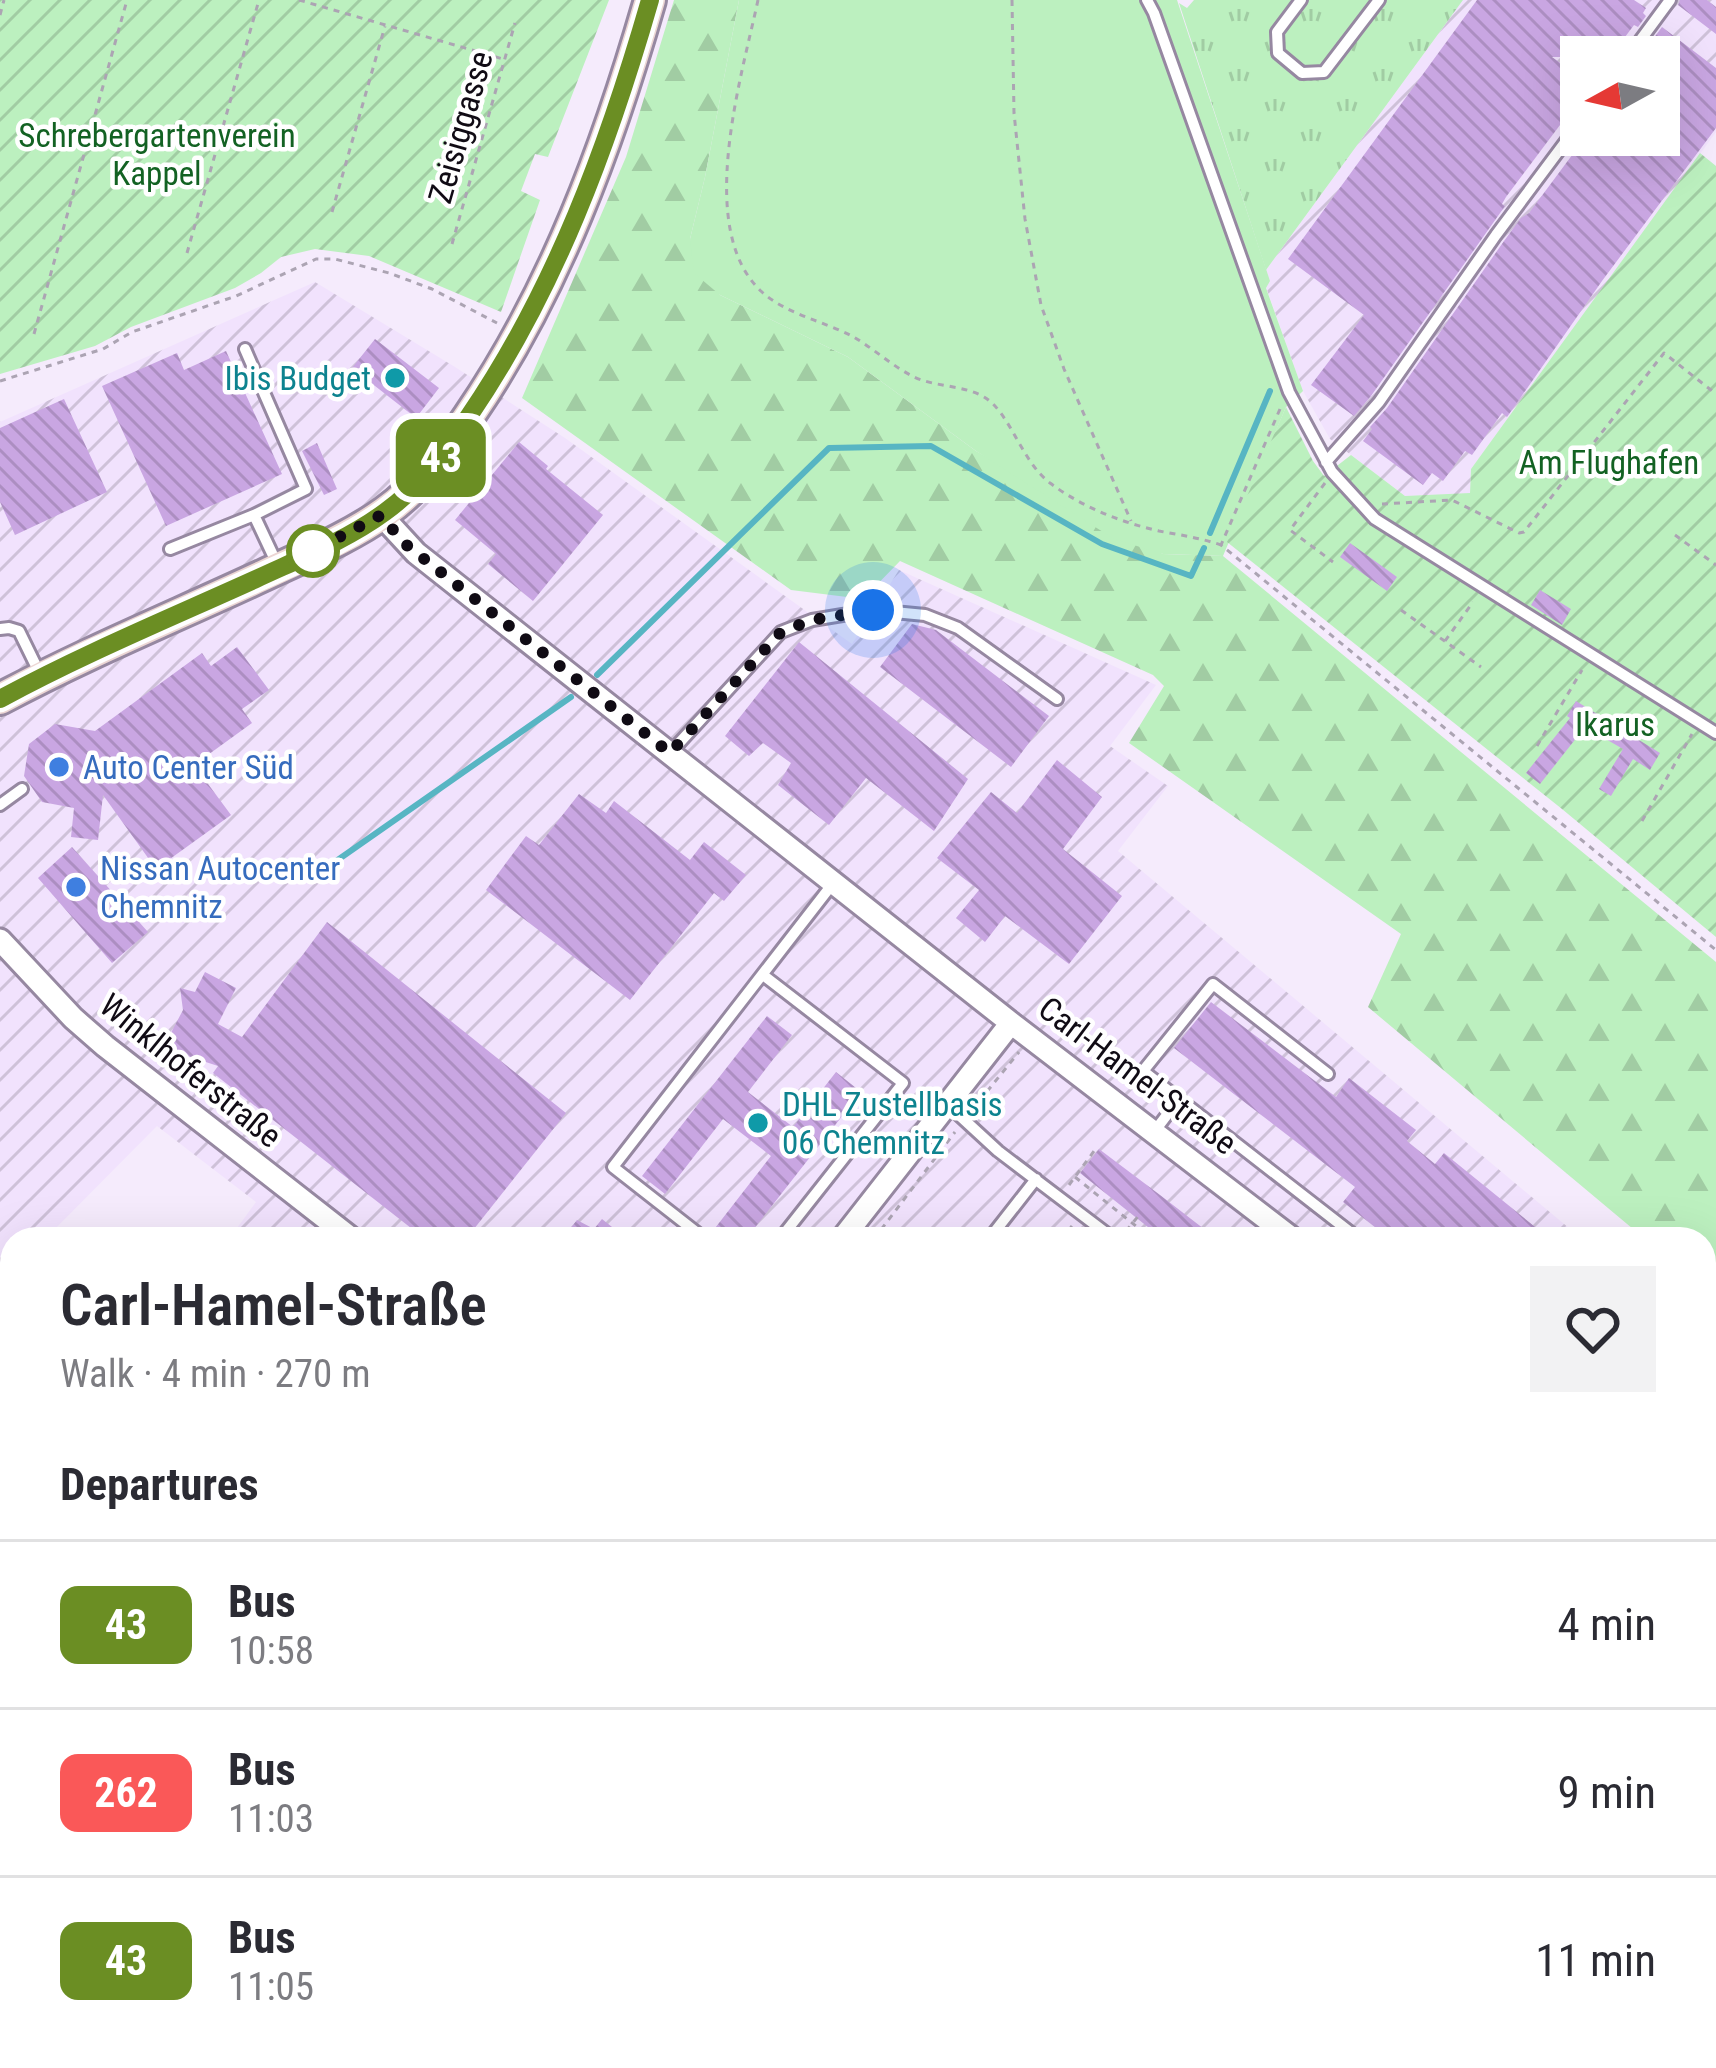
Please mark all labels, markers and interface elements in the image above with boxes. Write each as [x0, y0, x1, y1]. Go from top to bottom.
north arrow [1560, 36, 1680, 156]
map controls [1560, 36, 1680, 156]
street label: Zeisiggasse [420, 47, 501, 208]
park label: Schrebergartenverein Kappel [18, 116, 296, 193]
place label: Ibis Budget [224, 359, 371, 398]
marker: Ibis Budget [382, 365, 408, 391]
line badge: 43 [387, 419, 495, 497]
text: 43 [420, 433, 462, 482]
park label: Am Flughafen [1519, 443, 1699, 482]
unlabelled marker [288, 526, 338, 576]
your location [843, 580, 903, 640]
park label: Ikarus [1575, 705, 1655, 744]
place label: Auto Center Süd [83, 748, 294, 787]
marker: Auto Center Süd [46, 754, 72, 780]
place label: Nissan Autocenter Chemnitz [100, 849, 340, 926]
marker: Nissan Autocenter Chemnitz [63, 874, 89, 900]
street label: Winklhoferstraße [92, 985, 289, 1155]
street label: Carl-Hamel-Straße [1031, 988, 1244, 1162]
place label: DHL Zustellbasis 06 Chemnitz [782, 1085, 1003, 1162]
marker: DHL Zustellbasis 06 Chemnitz [745, 1110, 771, 1136]
button: heart [1530, 1266, 1656, 1392]
text: Carl-Hamel-Straße [60, 1272, 487, 1339]
text: Walk · 4 min · 270 m [60, 1351, 371, 1397]
text: Departures [60, 1458, 259, 1511]
text: Bus [228, 1575, 296, 1628]
text: 4 min [1557, 1598, 1656, 1651]
text: 43 [105, 1600, 147, 1649]
text: 10:58 [228, 1628, 314, 1674]
text: Bus [228, 1743, 296, 1796]
text: 9 min [1557, 1766, 1656, 1819]
text: 262 [94, 1768, 158, 1817]
text: 11:03 [228, 1796, 314, 1842]
text: Bus [228, 1911, 296, 1964]
text: 11 min [1535, 1934, 1656, 1987]
text: 43 [105, 1936, 147, 1985]
text: 11:05 [228, 1964, 314, 2010]

